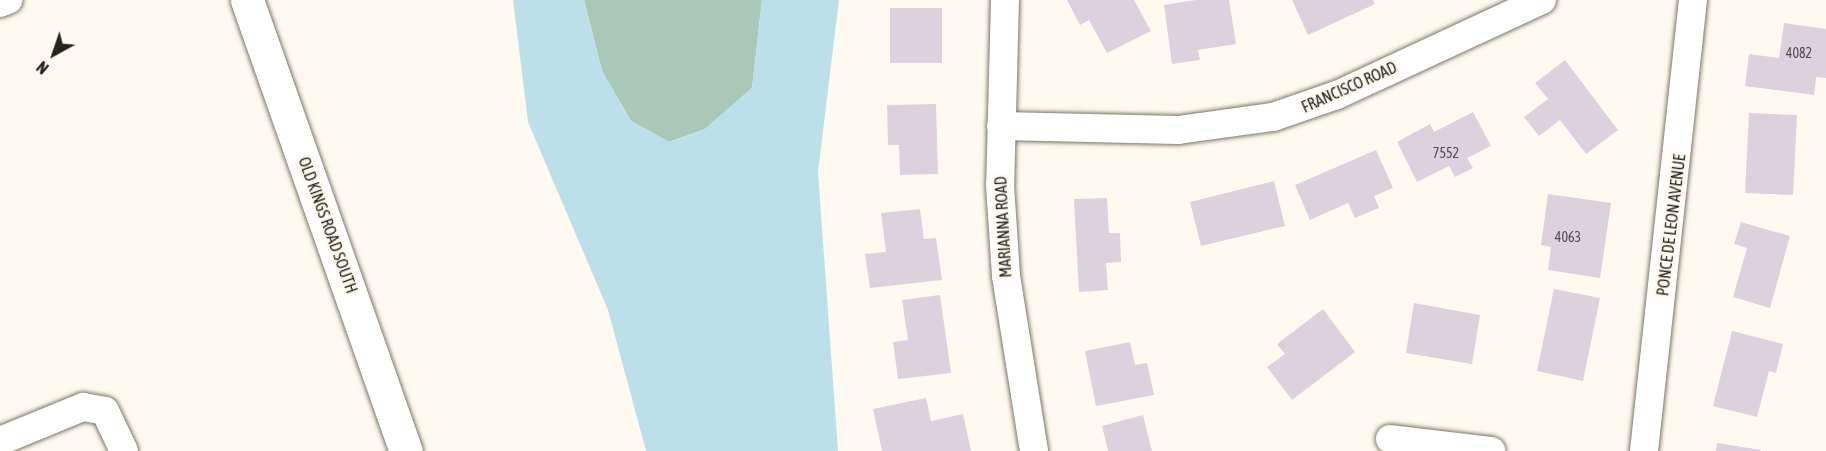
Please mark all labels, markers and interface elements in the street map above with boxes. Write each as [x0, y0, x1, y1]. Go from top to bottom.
north arrow [24, 24, 84, 84]
house number: 4082 [1786, 45, 1812, 61]
street label: FRANCISCO ROAD [1298, 57, 1400, 117]
text: N [33, 58, 52, 78]
house number: 7552 [1433, 145, 1459, 161]
street label: PONCE DE LEON AVENUE [1653, 153, 1689, 297]
street label: OLD KINGS ROAD SOUTH [294, 154, 362, 296]
street label: MARIANNA ROAD [991, 176, 1015, 278]
house number: 4063 [1555, 229, 1581, 245]

